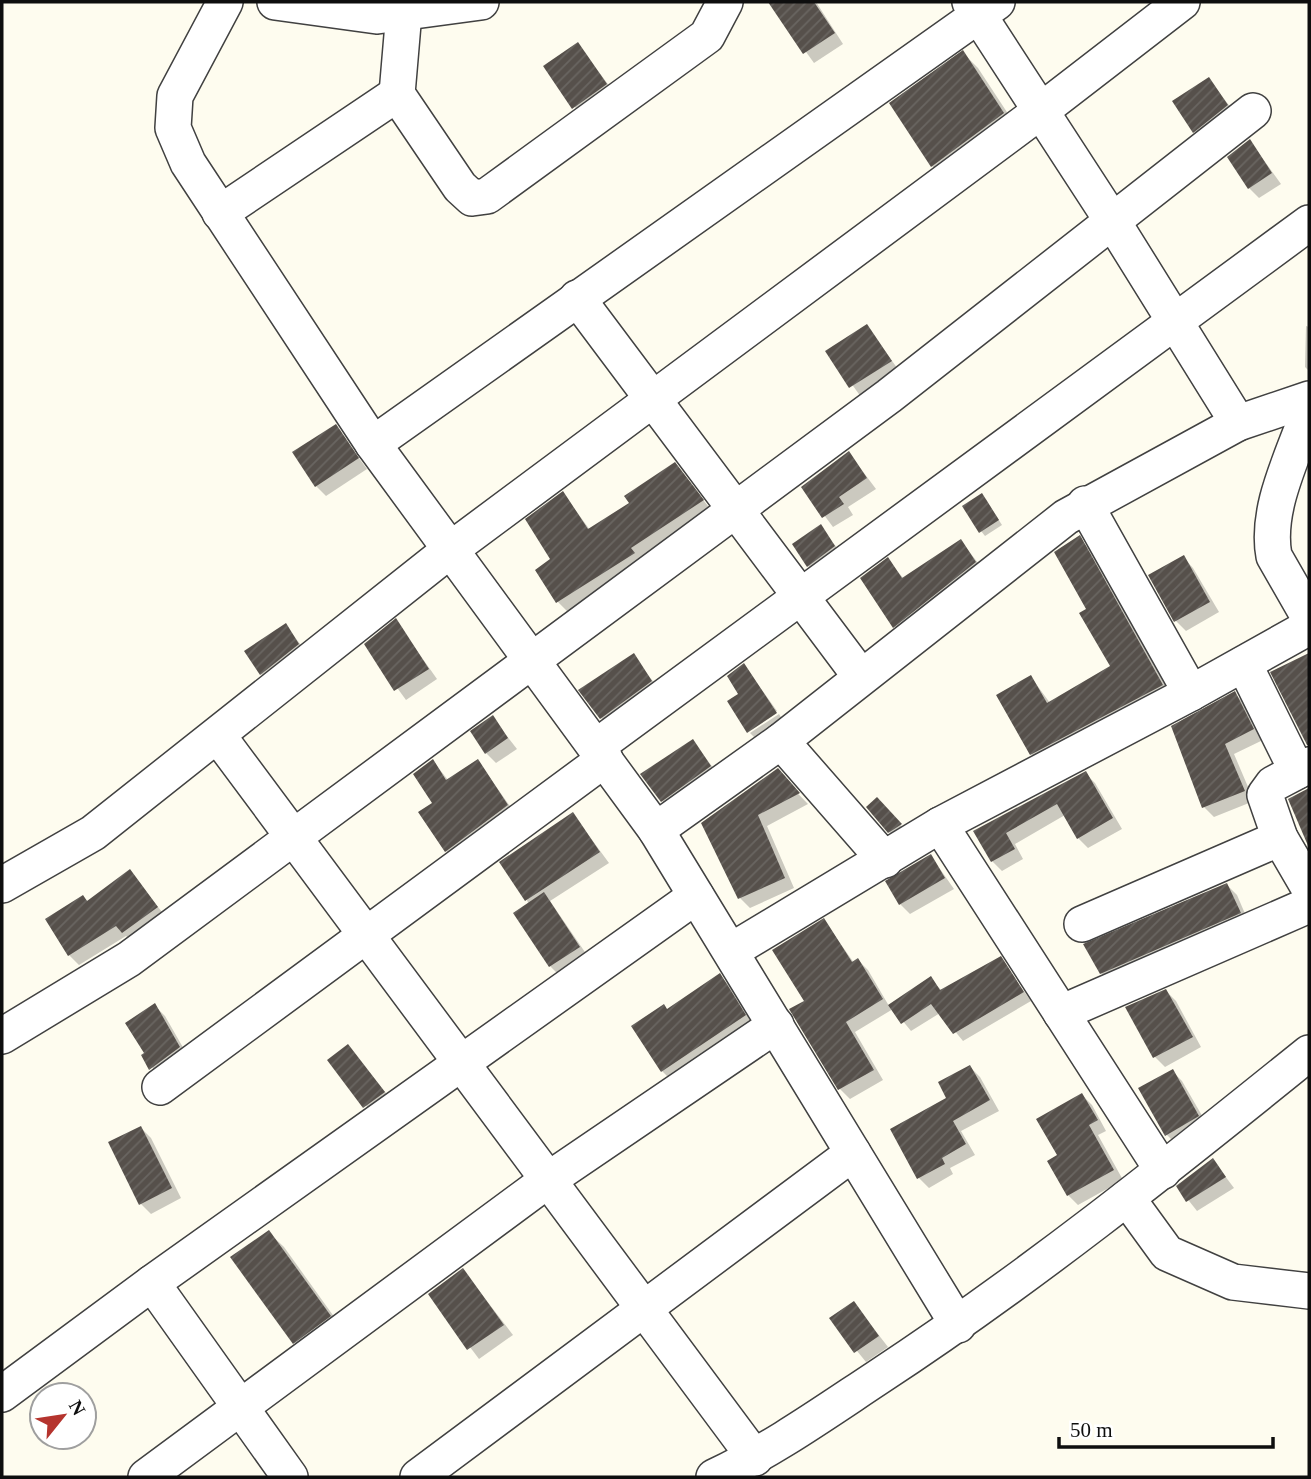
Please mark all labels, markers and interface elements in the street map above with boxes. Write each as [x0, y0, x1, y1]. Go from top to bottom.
north arrow [28, 1381, 98, 1451]
text: N [65, 1397, 90, 1419]
scale bar [1059, 1406, 1272, 1450]
text: 50 m [1070, 1418, 1113, 1442]

